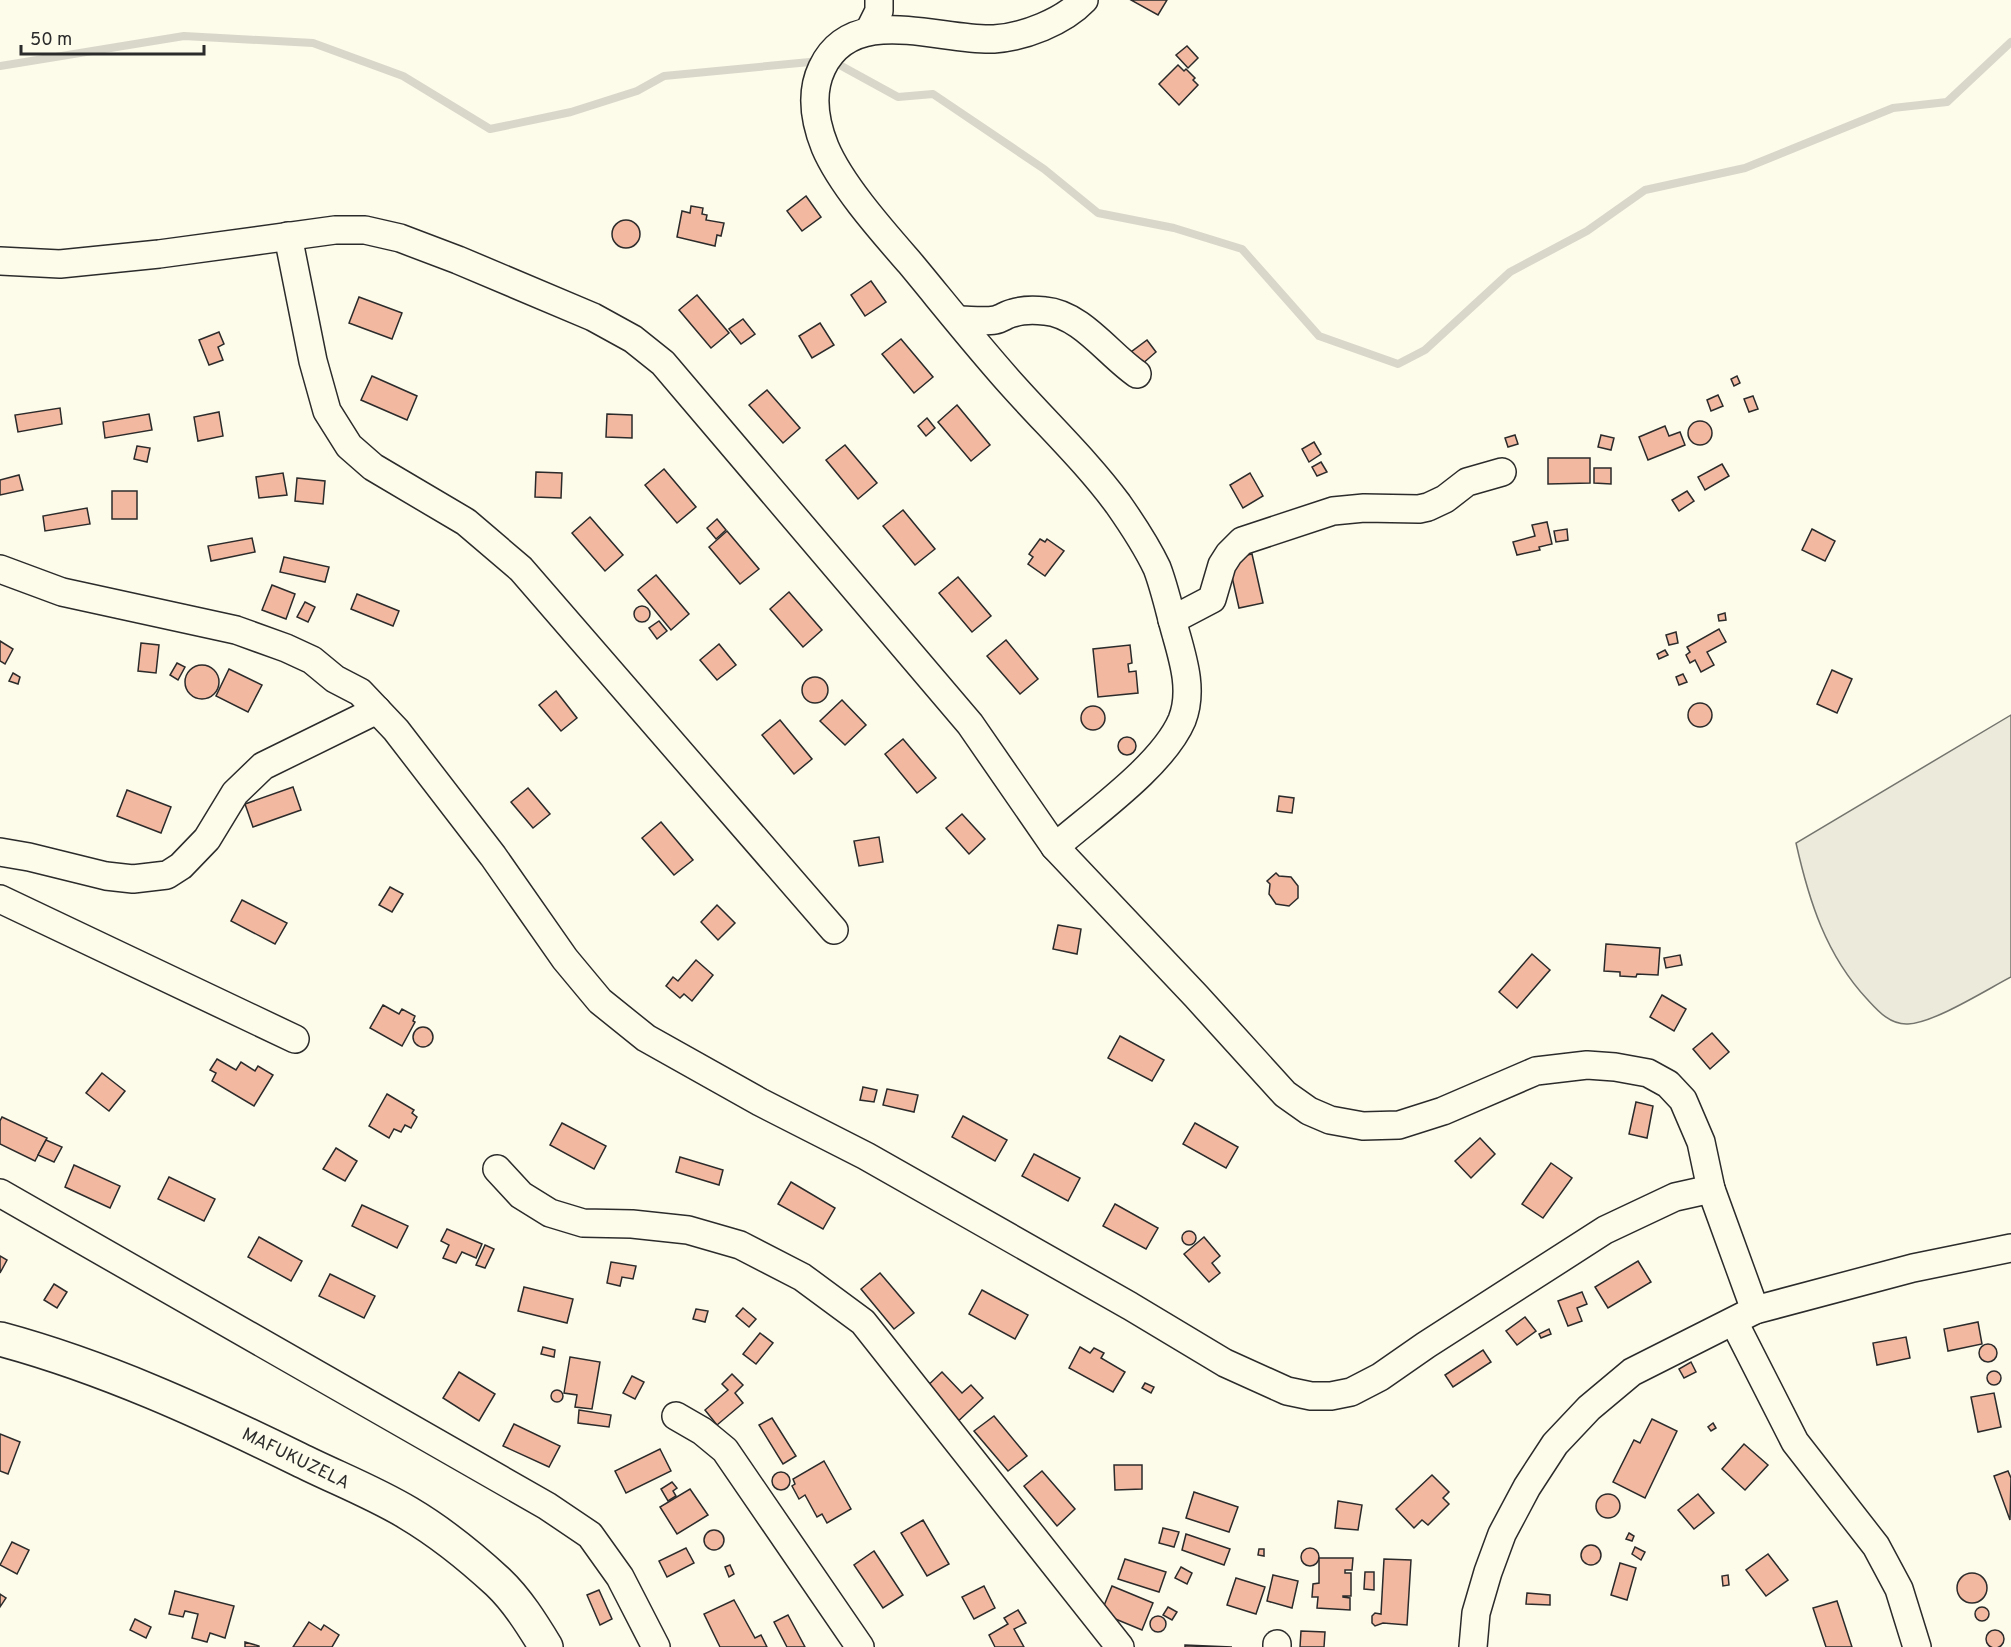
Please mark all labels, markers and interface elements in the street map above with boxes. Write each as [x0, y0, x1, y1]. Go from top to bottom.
scale bar [21, 18, 204, 56]
text: 50 m [30, 29, 72, 52]
street label: MAFUKUZELA [238, 1423, 353, 1495]

